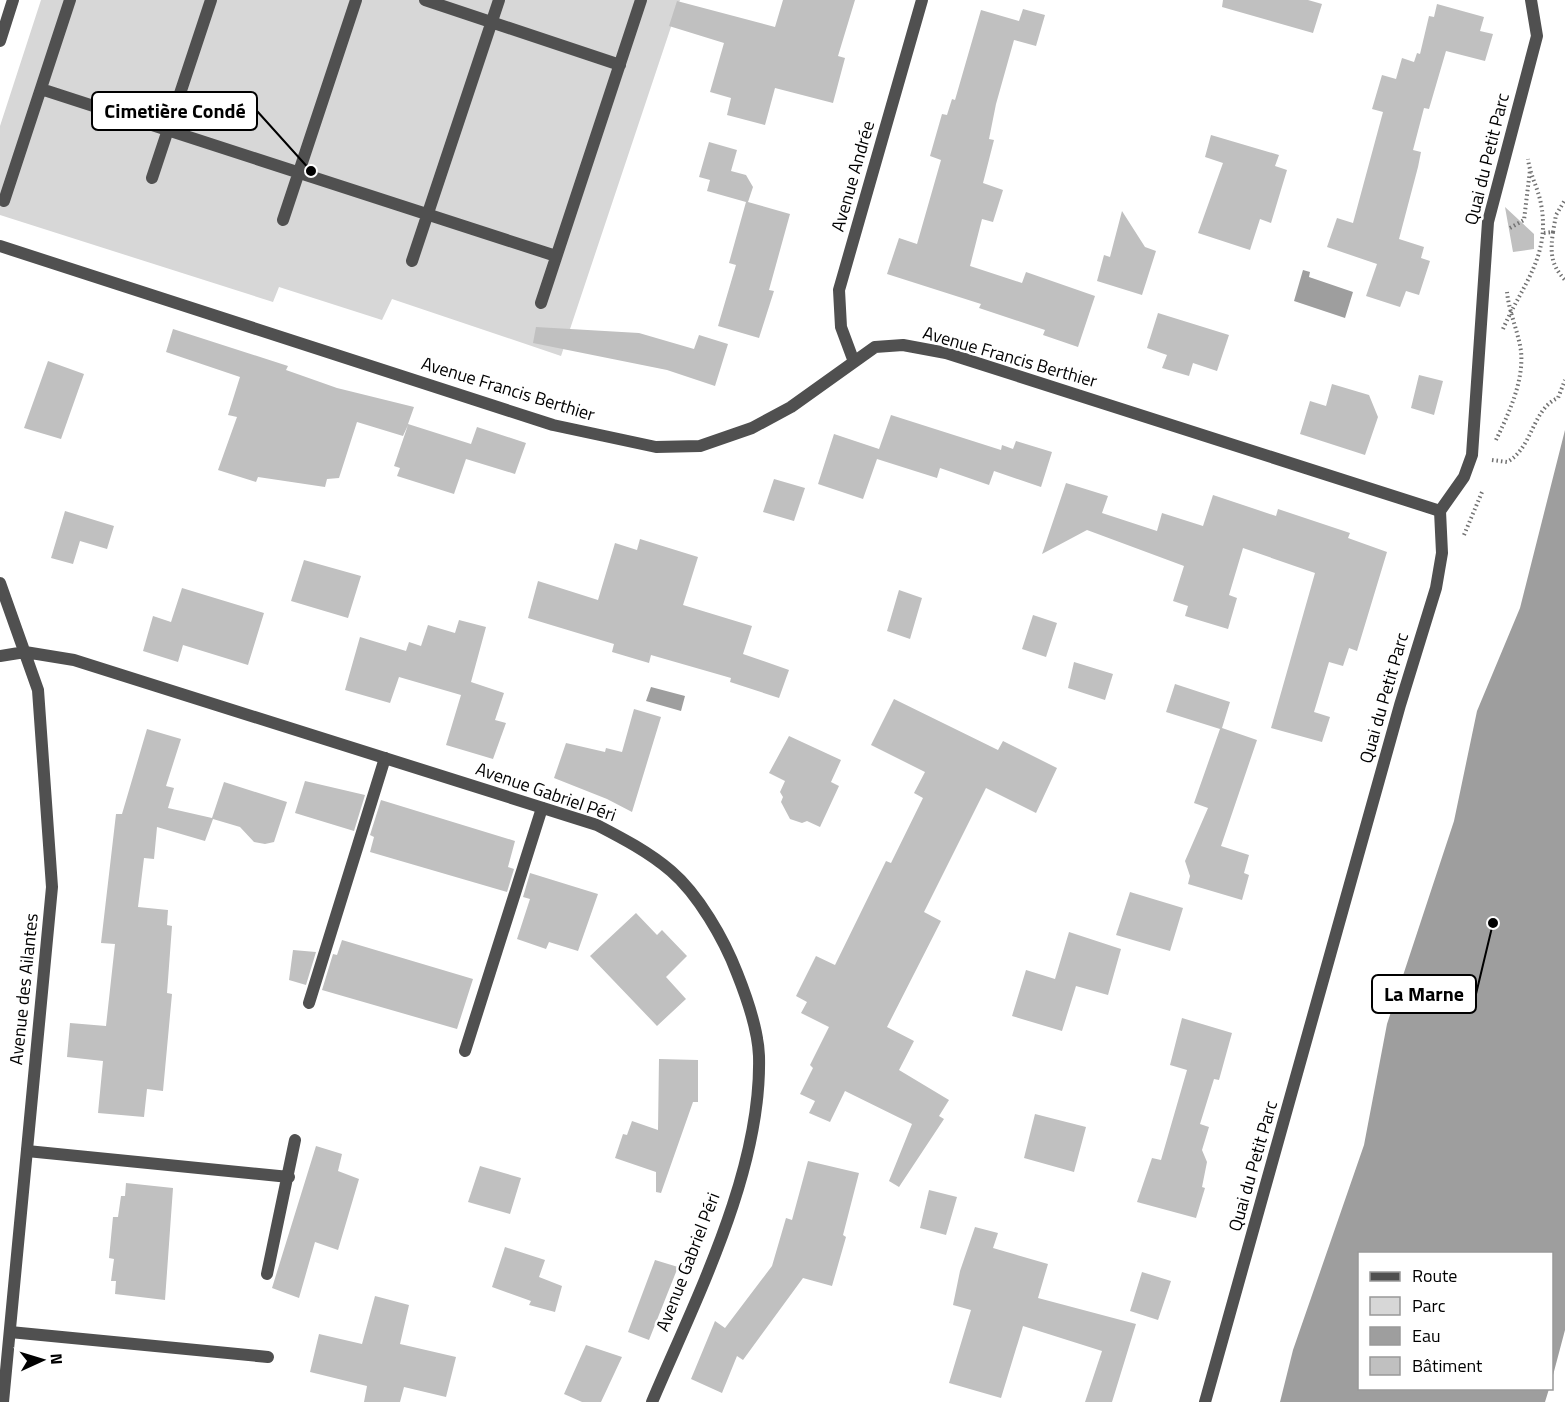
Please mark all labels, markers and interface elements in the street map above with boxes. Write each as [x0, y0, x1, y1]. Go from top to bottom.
street label: Quai du Petit Parc [1457, 90, 1516, 228]
callout: Cimetière Condé [92, 92, 257, 130]
text: Cimetière Condé [104, 95, 246, 126]
street label: Avenue Andrée [824, 117, 881, 235]
street label: Avenue Francis Berthier [920, 319, 1100, 394]
street label: Avenue Francis Berthier [418, 349, 598, 428]
street label: Quai du Petit Parc [1352, 629, 1415, 767]
street label: Avenue Gabriel Péri [472, 755, 620, 828]
street label: Avenue des Ailantes [2, 912, 45, 1066]
callout: La Marne [1372, 975, 1476, 1013]
text: La Marne [1384, 978, 1464, 1009]
street label: Quai du Petit Parc [1221, 1097, 1284, 1235]
street label: Avenue Gabriel Péri [649, 1188, 726, 1335]
legend [1358, 1252, 1553, 1390]
text: Route [1412, 1262, 1457, 1289]
text: Parc [1412, 1292, 1446, 1319]
text: Eau [1412, 1322, 1441, 1349]
north arrow [12, 1330, 72, 1390]
text: Bâtiment [1412, 1352, 1483, 1379]
text: N [45, 1353, 69, 1365]

